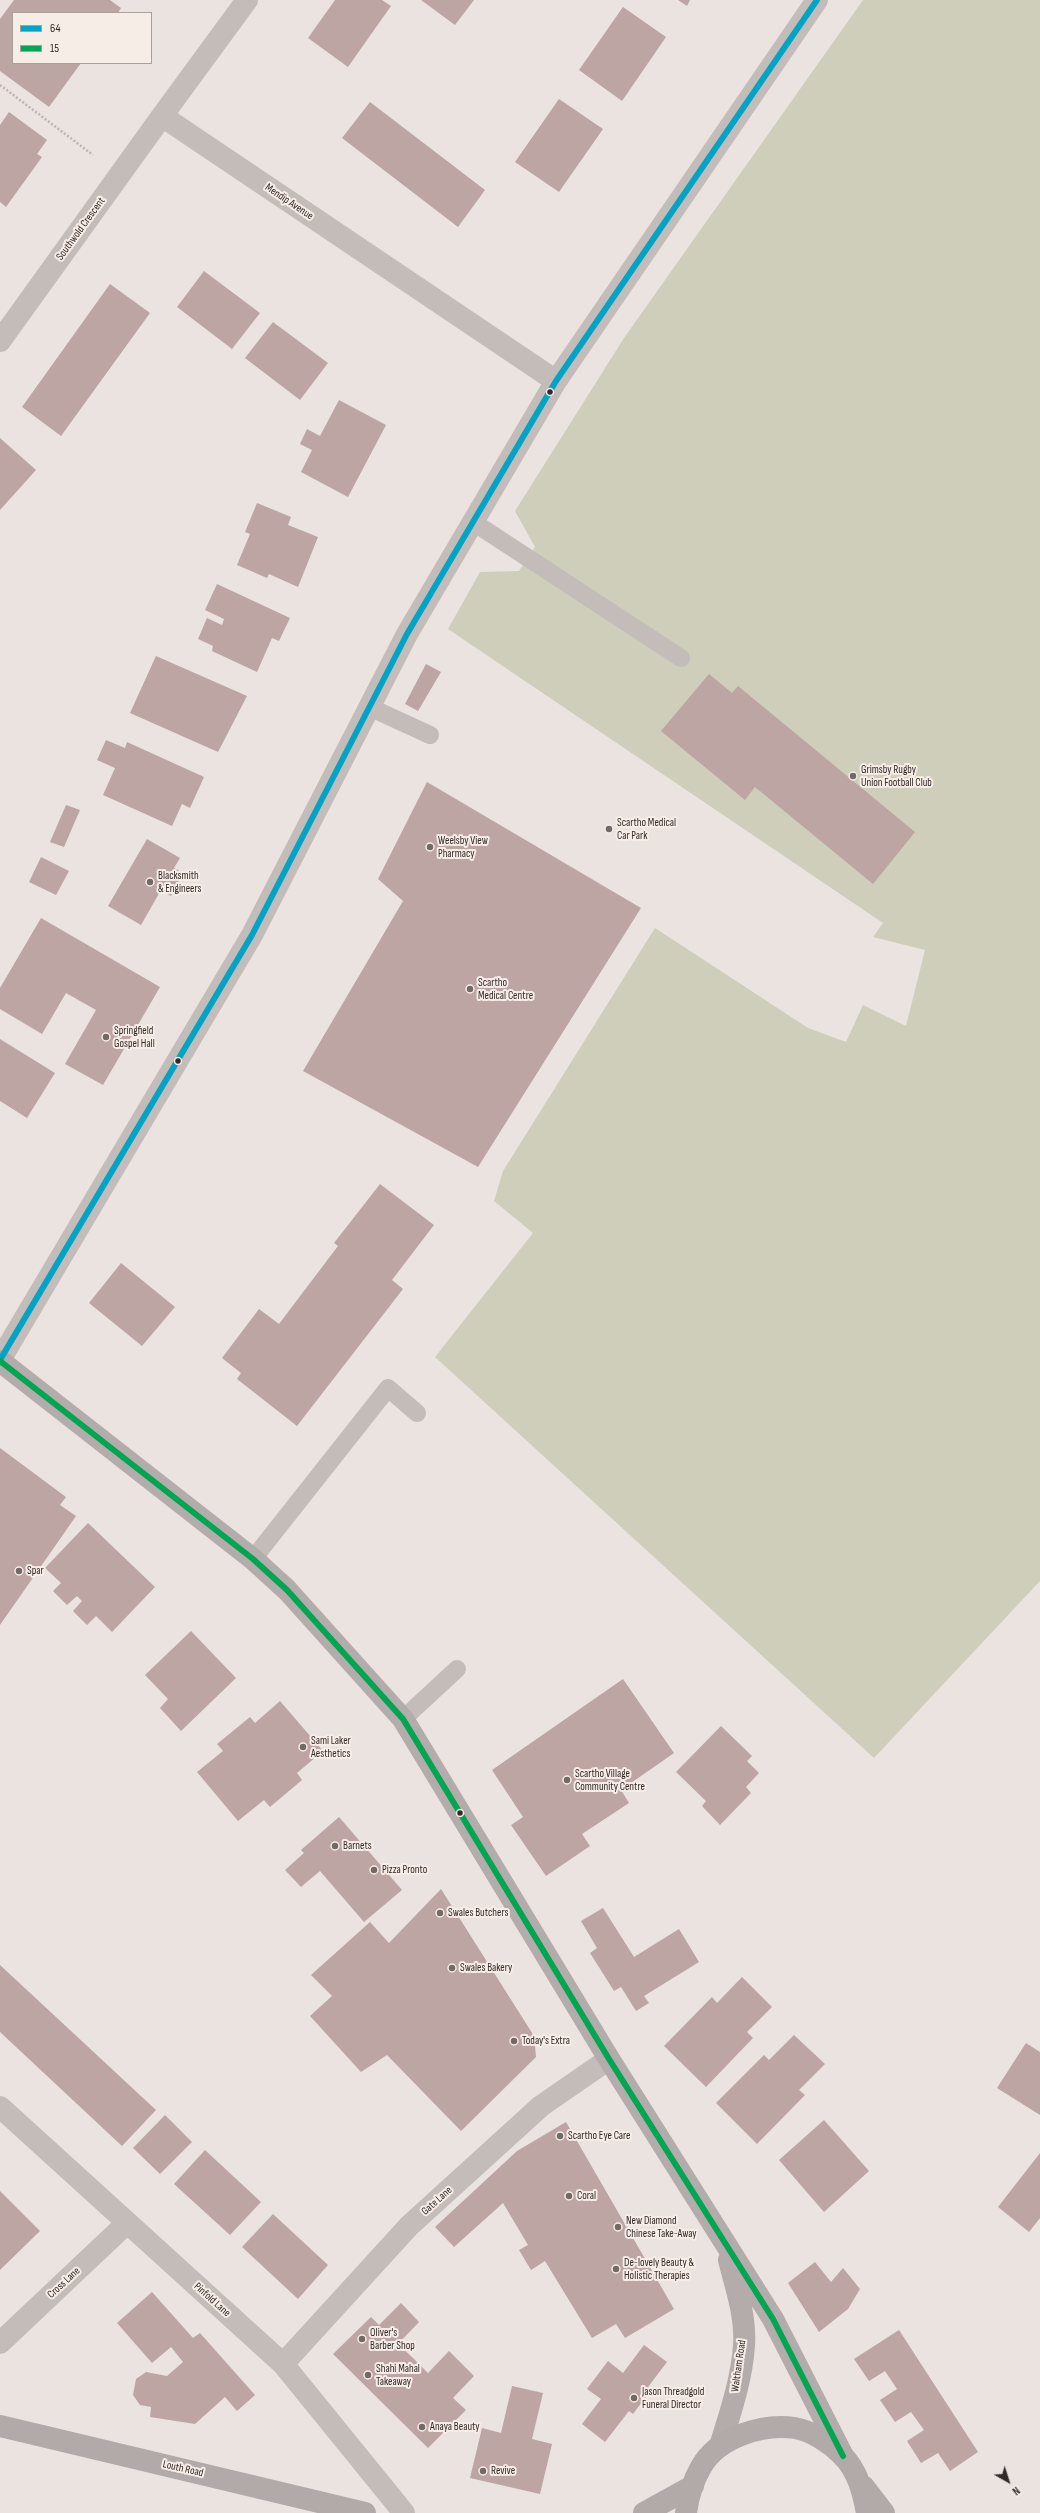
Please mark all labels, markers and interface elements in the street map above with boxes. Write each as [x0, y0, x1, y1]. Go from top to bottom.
legend [12, 12, 152, 64]
text: 64 [50, 21, 60, 36]
text: 15 [50, 41, 59, 56]
street label: Mendip Avenue [262, 181, 316, 223]
street label: Southwold Crescent [54, 195, 108, 263]
unlabelled marker [545, 387, 555, 397]
place label: Grimsby Rugby Union Football Club [861, 763, 932, 789]
marker: Grimsby Rugby Union Football Club [848, 771, 858, 781]
place label: Scartho Medical Car Park [617, 816, 676, 842]
marker: Scartho Medical Car Park [604, 824, 614, 834]
place label: Weelsby View Pharmacy [438, 834, 488, 860]
marker: Weelsby View Pharmacy [425, 842, 435, 852]
place label: Blacksmith & Engineers [158, 869, 201, 895]
marker: Blacksmith & Engineers [145, 877, 155, 887]
place label: Scartho Medical Centre [478, 976, 533, 1002]
marker: Scartho Medical Centre [465, 984, 475, 994]
place label: Springfield Gospel Hall [114, 1024, 155, 1050]
marker: Springfield Gospel Hall [101, 1032, 111, 1042]
unlabelled marker [173, 1056, 183, 1066]
place label: Spar [27, 1564, 44, 1578]
marker: Spar [14, 1566, 24, 1576]
place label: Sami Laker Aesthetics [311, 1734, 351, 1760]
marker: Sami Laker Aesthetics [298, 1742, 308, 1752]
place label: Scartho Village Community Centre [575, 1767, 645, 1793]
marker: Scartho Village Community Centre [562, 1775, 572, 1785]
unlabelled marker [455, 1808, 465, 1818]
place label: Barnets [343, 1839, 372, 1853]
marker: Barnets [330, 1841, 340, 1851]
place label: Pizza Pronto [382, 1863, 427, 1877]
marker: Pizza Pronto [369, 1865, 379, 1875]
place label: Swales Butchers [448, 1906, 508, 1920]
marker: Swales Butchers [435, 1908, 445, 1918]
place label: Swales Bakery [460, 1961, 512, 1975]
marker: Swales Bakery [447, 1963, 457, 1973]
place label: Today's Extra [522, 2034, 570, 2048]
marker: Today's Extra [509, 2036, 519, 2046]
place label: Scartho Eye Care [568, 2129, 631, 2143]
marker: Scartho Eye Care [555, 2131, 565, 2141]
street label: Gate Lane [419, 2184, 455, 2218]
place label: Coral [577, 2189, 596, 2203]
marker: Coral [564, 2191, 574, 2201]
place label: New Diamond Chinese Take-Away [626, 2214, 697, 2240]
marker: New Diamond Chinese Take-Away [613, 2222, 623, 2232]
place label: De-lovely Beauty & Holistic Therapies [624, 2256, 694, 2282]
marker: De-lovely Beauty & Holistic Therapies [611, 2264, 621, 2274]
street label: Cross Lane [45, 2265, 83, 2301]
street label: Pinfold Lane [191, 2280, 233, 2320]
place label: Oliver's Barber Shop [370, 2326, 415, 2352]
marker: Oliver's Barber Shop [357, 2334, 367, 2344]
street label: Waltham Road [729, 2339, 749, 2393]
place label: Shahi Mahal Takeaway [376, 2362, 420, 2388]
marker: Shahi Mahal Takeaway [363, 2370, 373, 2380]
place label: Jason Threadgold Funeral Director [642, 2385, 704, 2411]
marker: Jason Threadgold Funeral Director [629, 2393, 639, 2403]
place label: Anaya Beauty [430, 2420, 480, 2434]
marker: Anaya Beauty [417, 2422, 427, 2432]
street label: Louth Road [161, 2458, 205, 2480]
north arrow [988, 2461, 1028, 2501]
place label: Revive [491, 2464, 515, 2478]
marker: Revive [478, 2466, 488, 2476]
text: N [1009, 2484, 1022, 2498]

